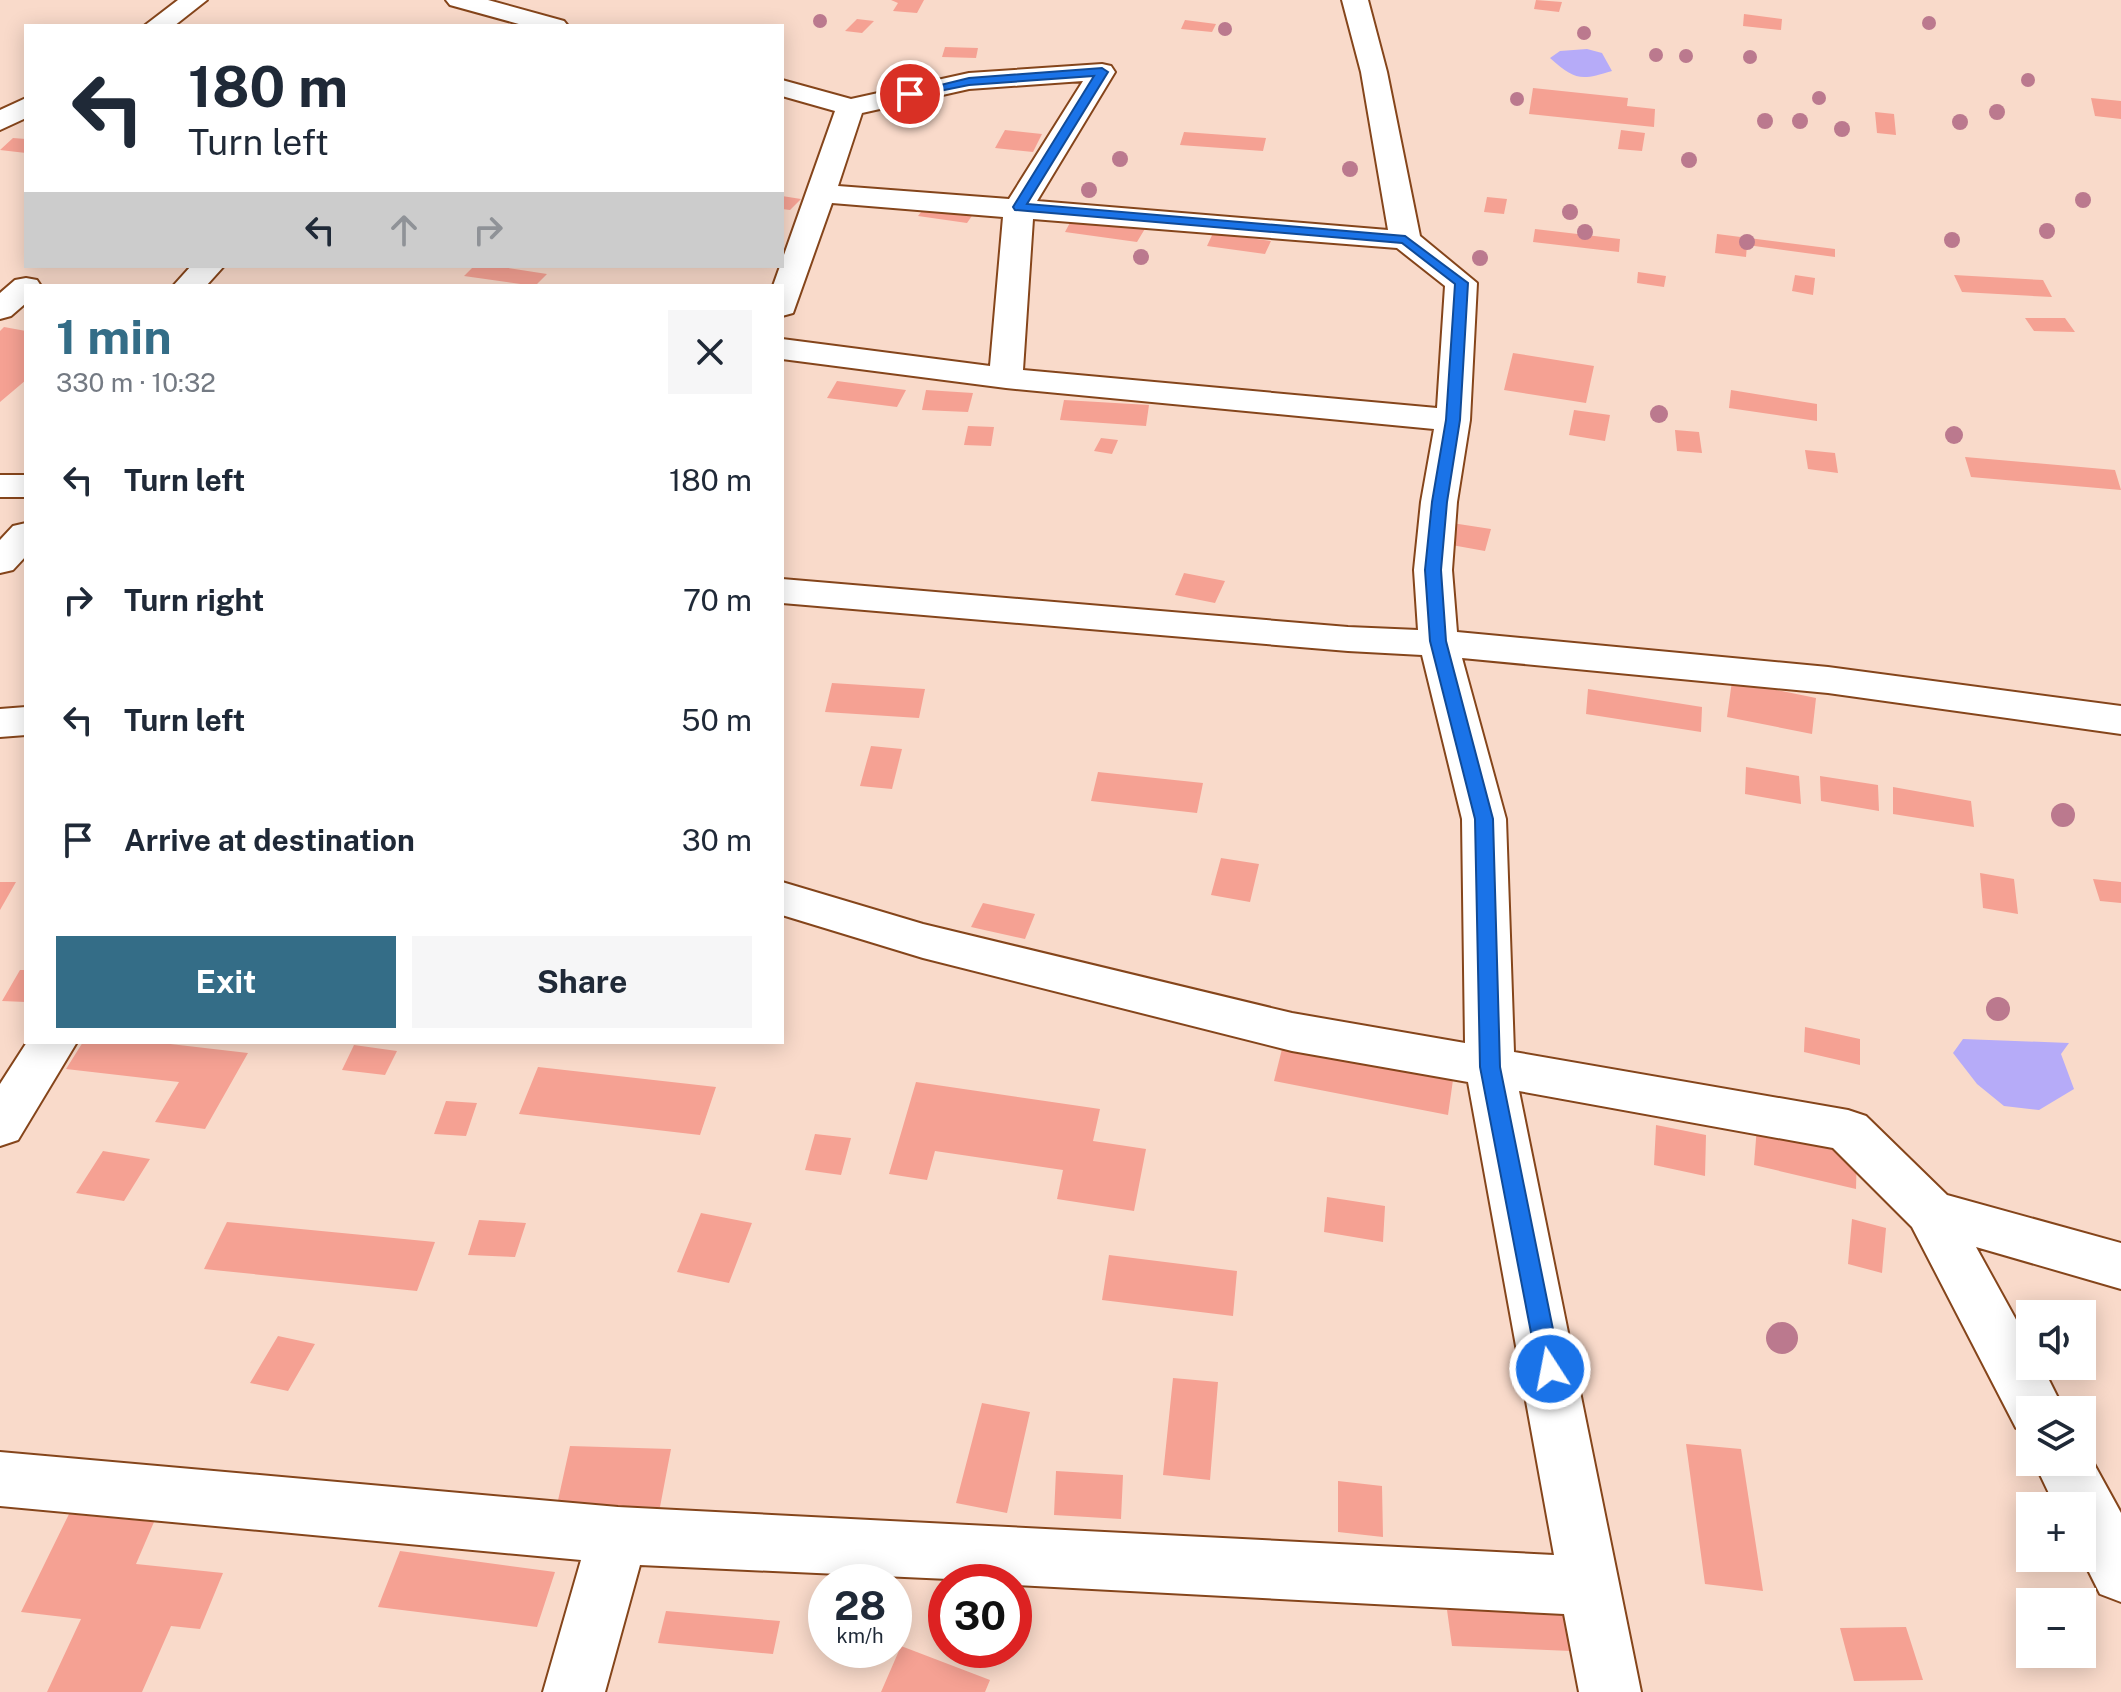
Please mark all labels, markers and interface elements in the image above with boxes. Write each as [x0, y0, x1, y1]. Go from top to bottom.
text: 180 m [188, 54, 348, 120]
icon: left [56, 56, 160, 160]
pin [876, 60, 944, 128]
icon: arrive [888, 72, 932, 116]
text: Turn left [188, 121, 329, 163]
icon: left [298, 208, 342, 252]
icon: ahead [382, 208, 426, 252]
icon: right [466, 208, 510, 252]
text: 1 min [56, 308, 172, 365]
button: close [668, 310, 752, 394]
text: 330 m · 10:32 [56, 367, 216, 398]
icon: left [56, 458, 100, 502]
text: Turn left [124, 462, 245, 498]
text: 180 m [669, 462, 752, 498]
icon: right [56, 578, 100, 622]
text: Turn right [124, 582, 264, 618]
text: 70 m [683, 582, 752, 618]
icon: left [56, 698, 100, 742]
text: Turn left [124, 702, 245, 738]
text: 50 m [681, 702, 752, 738]
icon: arrive [56, 818, 100, 862]
text: Arrive at destination [124, 822, 415, 858]
text: 30 m [682, 822, 752, 858]
button: Exit [56, 936, 396, 1028]
button: Share [412, 936, 752, 1028]
map controls [2016, 1300, 2096, 1668]
button: sound [2016, 1300, 2096, 1380]
position arrow [1508, 1327, 1592, 1411]
button: layers [2016, 1396, 2096, 1476]
button: + [2016, 1492, 2096, 1572]
speed limit sign: 30 [928, 1564, 1032, 1668]
text: 28 [834, 1582, 886, 1629]
button: − [2016, 1588, 2096, 1668]
text: km/h [836, 1624, 884, 1648]

